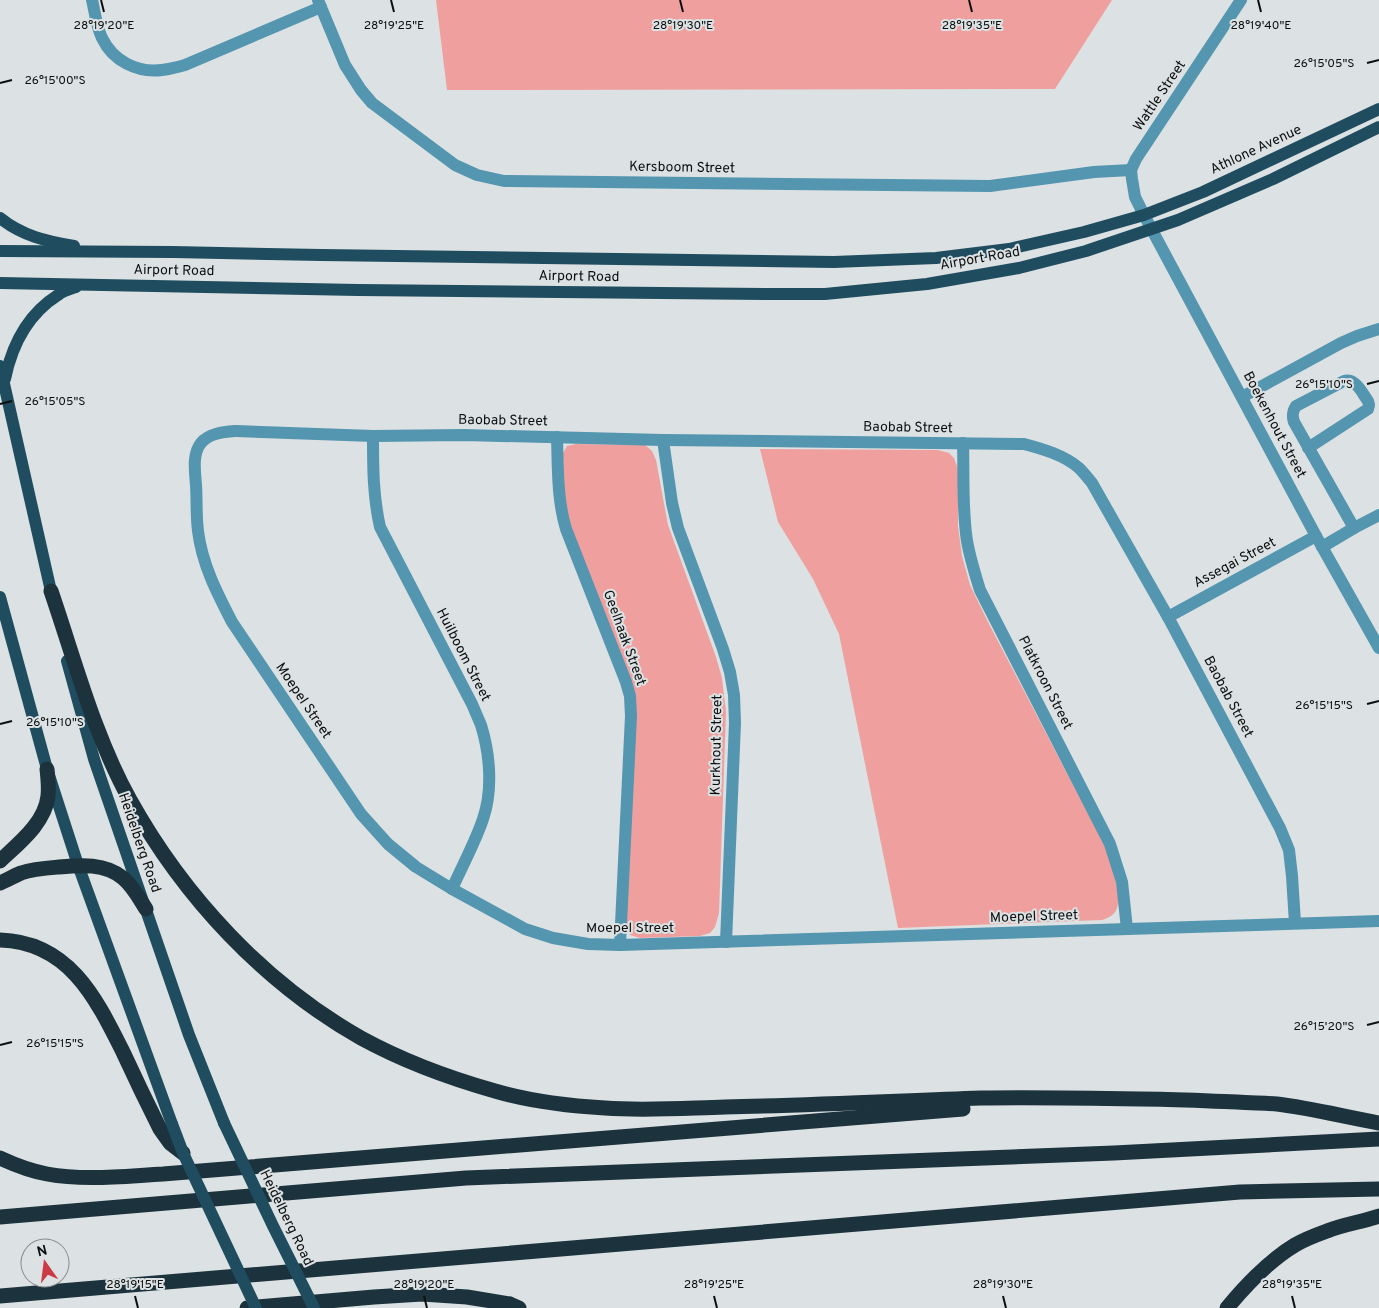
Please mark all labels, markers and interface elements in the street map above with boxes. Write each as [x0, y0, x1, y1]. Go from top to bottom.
text: 28°19'20"E [74, 18, 134, 34]
text: 28°19'25"E [364, 18, 424, 34]
text: 28°19'30"E [653, 18, 713, 34]
text: 28°19'35"E [942, 18, 1002, 34]
text: 28°19'40"E [1231, 18, 1291, 34]
text: 26°15'05"S [1293, 56, 1355, 72]
street label: Wattle Street [1130, 57, 1190, 135]
text: 26°15'00"S [24, 73, 86, 89]
street label: Athlone Avenue [1208, 121, 1304, 179]
street label: Kersboom Street [629, 159, 735, 177]
street label: Airport Road [939, 244, 1021, 274]
street label: Airport Road [133, 262, 215, 280]
street label: Airport Road [538, 268, 620, 286]
street label: Boekenhout Street [1239, 369, 1309, 481]
text: 26°15'10"S [1295, 377, 1353, 393]
text: 26°15'05"S [24, 394, 86, 410]
street label: Baobab Street [458, 412, 548, 430]
street label: Baobab Street [863, 419, 953, 437]
street label: Assegai Street [1191, 534, 1279, 592]
street label: Geelhaak Street [599, 588, 649, 688]
street label: Huilboom Street [432, 605, 494, 705]
street label: Platkroon Street [1014, 633, 1076, 733]
street label: Baobab Street [1199, 653, 1257, 741]
street label: Moepel Street [271, 660, 335, 742]
street label: Kurkhout Street [708, 694, 726, 796]
text: 26°15'15"S [1295, 698, 1353, 714]
text: 26°15'10"S [26, 715, 84, 731]
street label: Heidelberg Road [114, 791, 164, 895]
street label: Moepel Street [990, 907, 1078, 927]
street label: Moepel Street [586, 920, 674, 937]
text: 26°15'20"S [1294, 1019, 1355, 1035]
text: 26°15'15"S [26, 1036, 84, 1052]
street label: Heidelberg Road [255, 1167, 317, 1269]
north arrow [20, 1238, 70, 1288]
text: N [35, 1242, 49, 1261]
text: 28°19'15"E [106, 1277, 164, 1293]
text: 28°19'20"E [394, 1277, 454, 1293]
text: 28°19'25"E [684, 1277, 744, 1293]
text: 28°19'30"E [973, 1277, 1033, 1293]
text: 28°19'35"E [1262, 1277, 1322, 1293]

